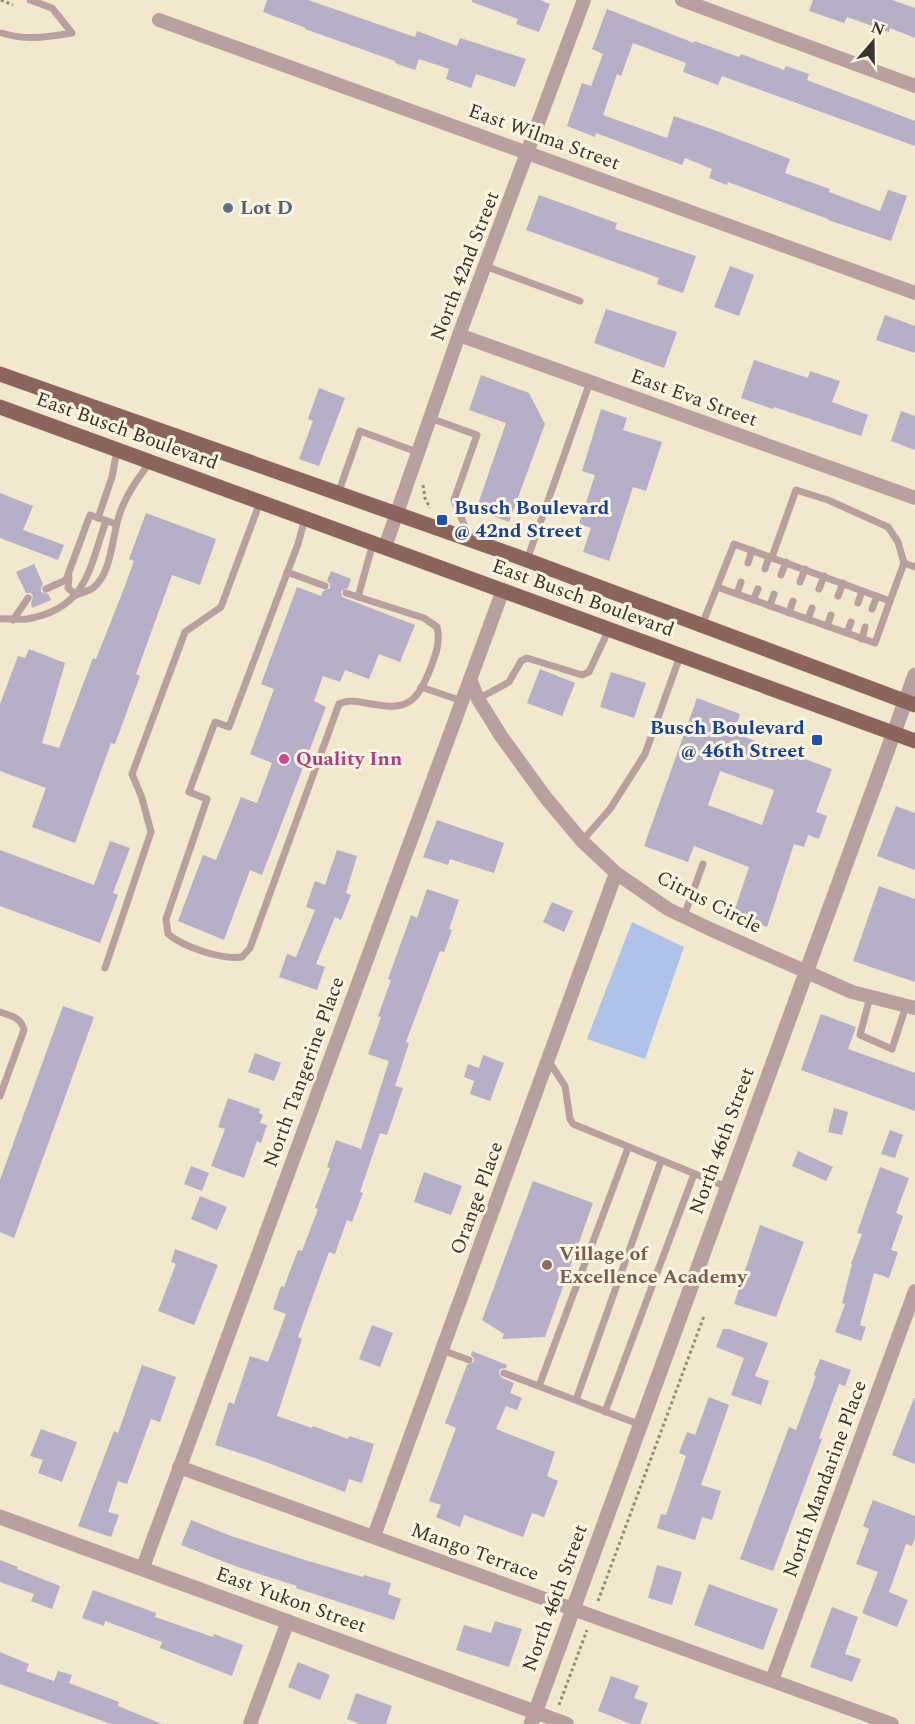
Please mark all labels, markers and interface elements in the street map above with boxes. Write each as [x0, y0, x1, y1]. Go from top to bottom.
north arrow [843, 12, 903, 72]
text: N [868, 15, 888, 42]
street label: East Wilma Street [464, 96, 624, 178]
street label: North 42nd Street [423, 187, 507, 345]
place label: Lot D [240, 193, 293, 223]
marker: Lot D [221, 201, 235, 215]
street label: East Eva Street [626, 361, 762, 435]
street label: East Busch Boulevard [32, 384, 222, 478]
place label: Busch Boulevard @ 42nd Street [454, 493, 610, 546]
marker: Busch Boulevard @ 42nd Street [435, 513, 449, 527]
street label: East Busch Boulevard [488, 551, 678, 645]
place label: Busch Boulevard @ 46th Street [650, 713, 805, 766]
marker: Busch Boulevard @ 46th Street [810, 733, 824, 747]
place label: Quality Inn [296, 744, 402, 774]
marker: Quality Inn [277, 752, 291, 766]
street label: Citrus Circle [651, 863, 767, 941]
street label: North Tangerine Place [256, 972, 352, 1172]
street label: North 46th Street [681, 1063, 763, 1219]
street label: Orange Place [443, 1137, 511, 1259]
place label: Village of Excellence Academy [559, 1239, 748, 1292]
marker: Village of Excellence Academy [540, 1258, 554, 1272]
street label: North Mandarine Place [775, 1376, 875, 1582]
street label: Mango Terrace [407, 1515, 543, 1589]
street label: North 46th Street [514, 1520, 596, 1676]
street label: East Yukon Street [211, 1559, 371, 1641]

